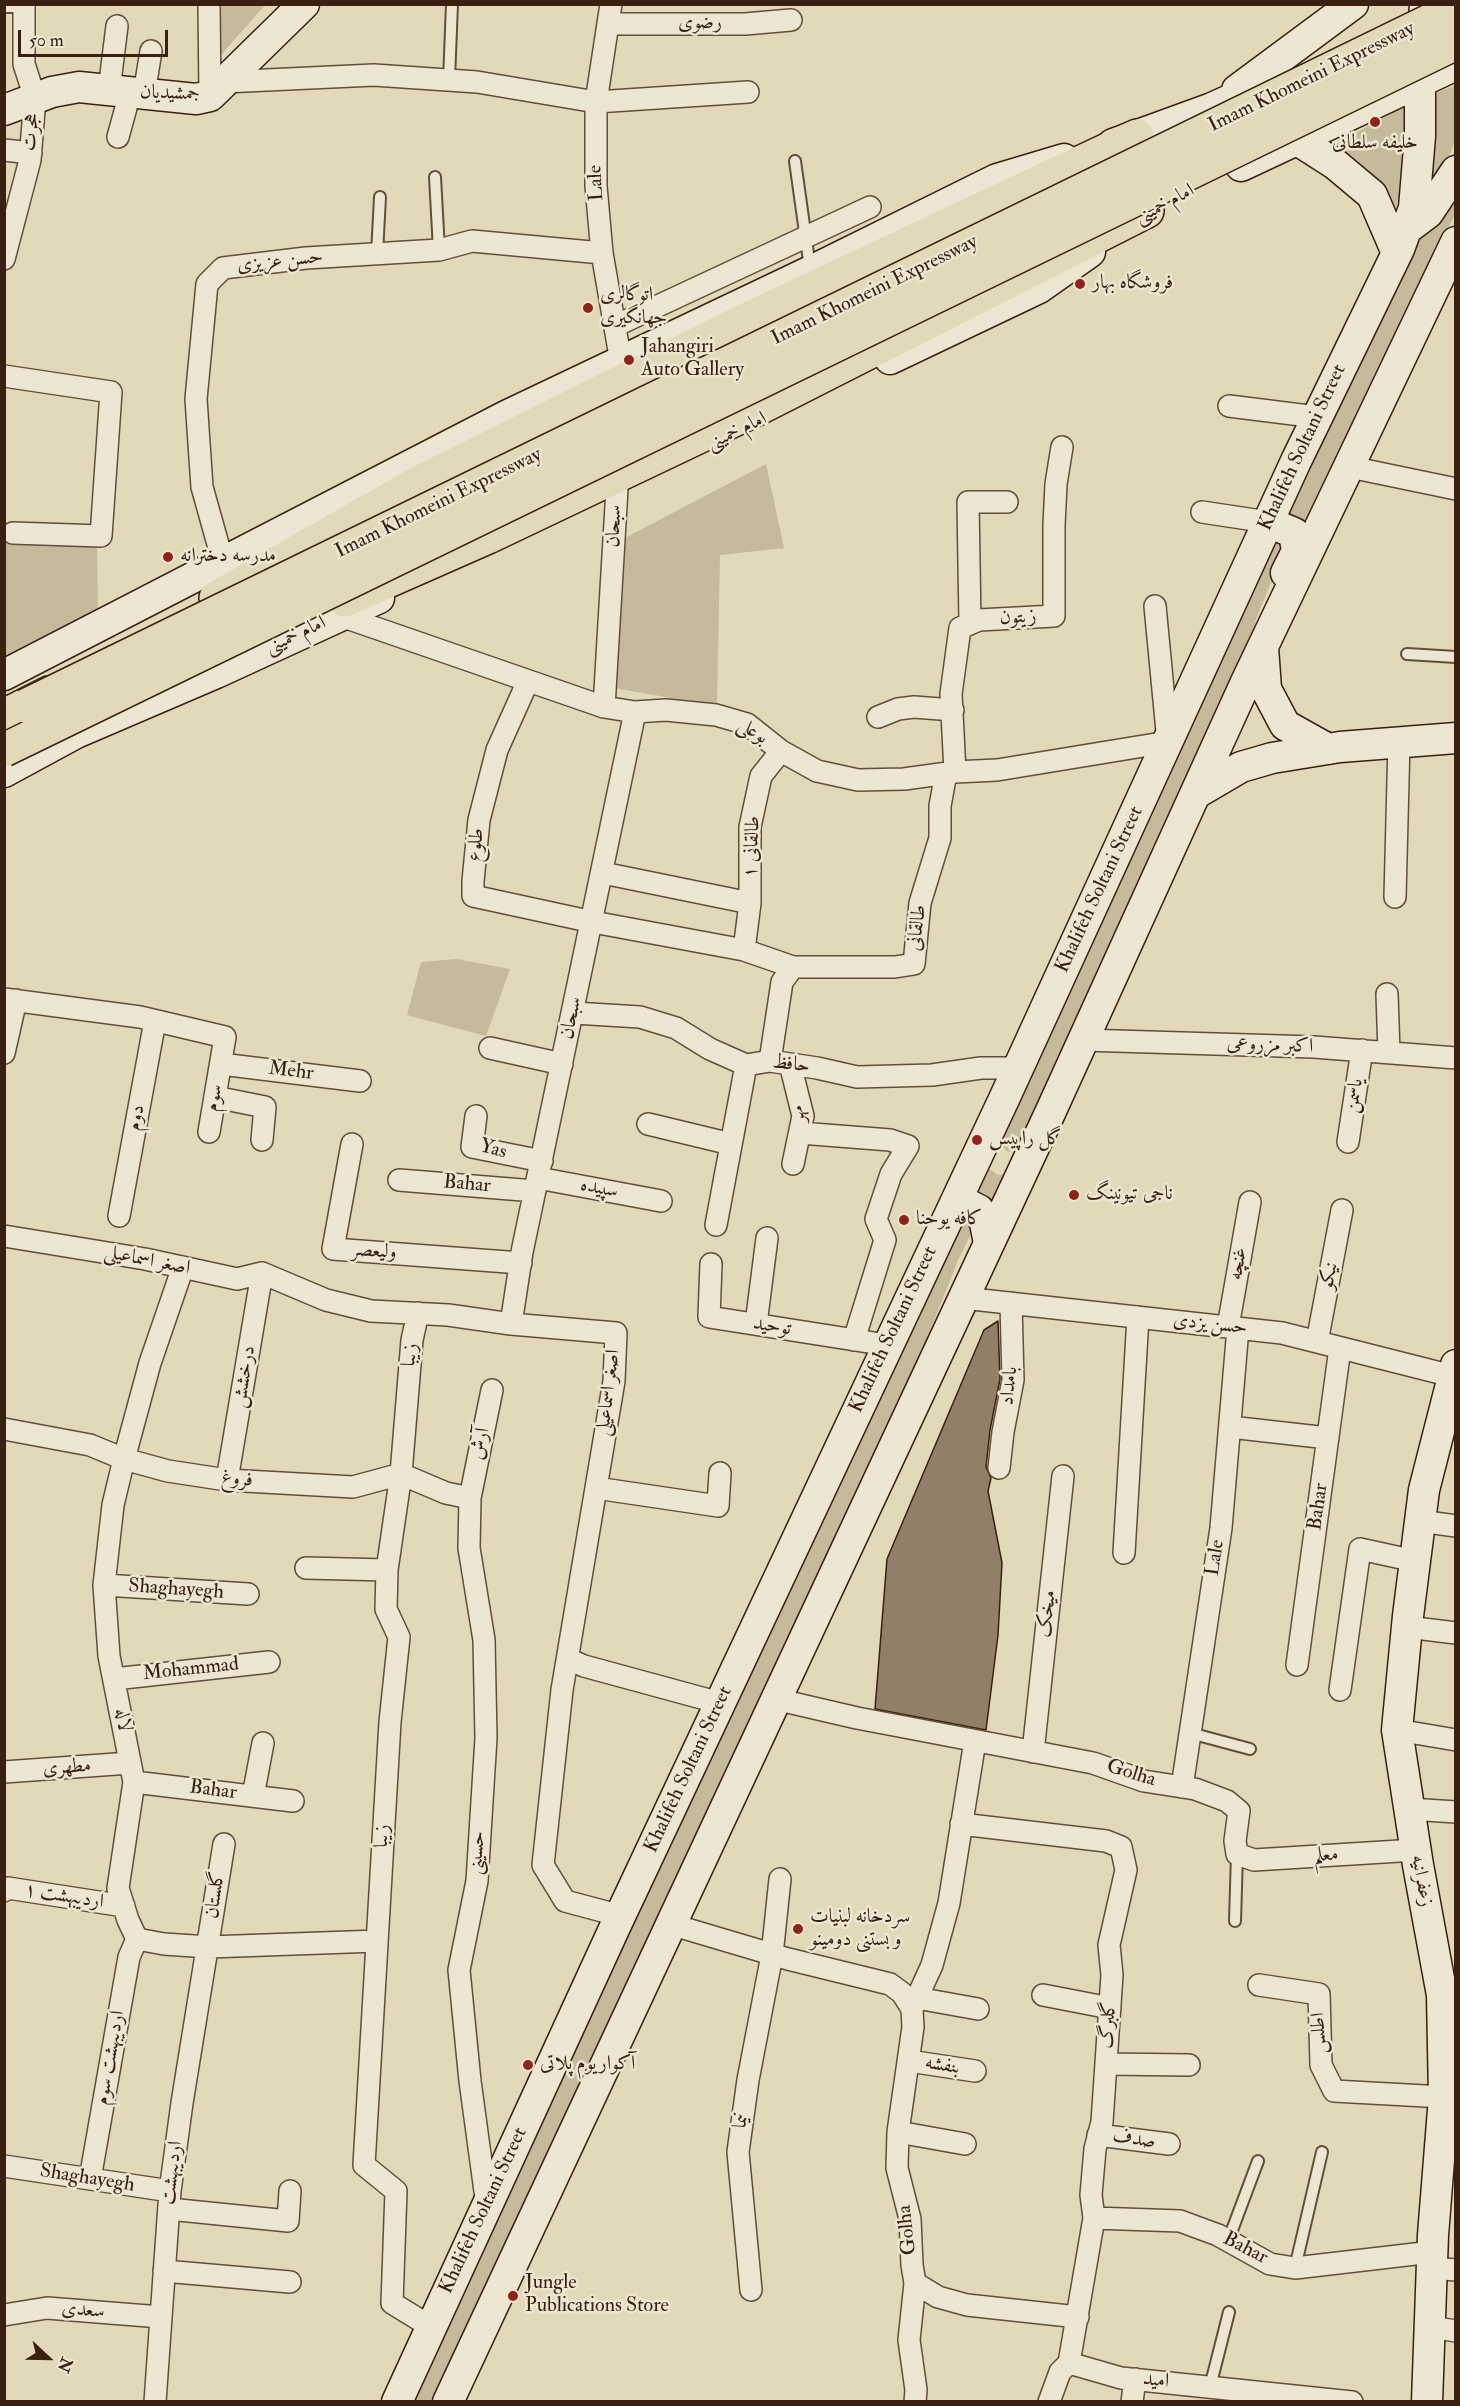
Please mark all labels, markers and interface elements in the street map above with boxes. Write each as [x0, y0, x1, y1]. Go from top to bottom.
street label: رضوی [678, 12, 722, 36]
scale bar [21, 18, 171, 56]
street label: Imam Khomeini Expressway [1205, 18, 1419, 138]
text: 50 m [29, 29, 64, 52]
street label: جمشیدیان [140, 81, 200, 107]
street label: هجرت [18, 112, 46, 152]
marker: خلیفه سلطانی [1368, 115, 1382, 129]
place label: خلیفه سلطانی [1332, 132, 1418, 156]
street label: Lale [584, 164, 610, 202]
street label: امام خمینی [1131, 179, 1199, 231]
street label: Imam Khomeini Expressway [768, 231, 982, 351]
street label: حسن عزیزی [236, 246, 324, 278]
place label: فروشگاه بهار [1092, 272, 1173, 296]
marker: فروشگاه بهار [1073, 277, 1087, 291]
place label: اتوگالری جهانگیری [600, 284, 667, 331]
marker: اتوگالری جهانگیری [581, 301, 595, 315]
place label: Jahangiri Auto Gallery [641, 336, 744, 383]
marker: Jahangiri Auto Gallery [622, 353, 636, 367]
street label: Khalifeh Soltani Street [1254, 361, 1352, 535]
street label: امام خمینی [703, 407, 771, 457]
street label: Imam Khomeini Expressway [332, 444, 546, 564]
street label: سبحان [602, 504, 628, 548]
place label: مدرسه دخترانه [180, 545, 276, 569]
marker: مدرسه دخترانه [161, 550, 175, 564]
street label: زیتون [999, 605, 1037, 631]
street label: امام خمینی [262, 612, 330, 660]
street label: بوعلی [732, 714, 772, 750]
street label: Khalifeh Soltani Street [1051, 803, 1149, 977]
street label: طالقانی ۱ [739, 815, 767, 879]
street label: طلوع [463, 827, 491, 863]
street label: طالقانی [903, 904, 933, 952]
street label: سبحان [556, 995, 588, 1041]
street label: اکبر مزروعی [1226, 1032, 1314, 1060]
street label: حافظ [771, 1051, 811, 1079]
street label: Mehr [267, 1057, 315, 1087]
street label: یاسمن [1340, 1077, 1370, 1115]
street label: سوم [201, 1082, 229, 1114]
street label: دوم [123, 1103, 151, 1133]
street label: مهر [787, 1105, 811, 1123]
place label: گل راپیس [989, 1128, 1062, 1152]
marker: گل راپیس [970, 1133, 984, 1147]
street label: Yas [477, 1135, 509, 1165]
street label: Bahar [442, 1171, 492, 1199]
street label: سپیده [578, 1174, 620, 1204]
place label: ناجی‌ تیونینگ [1086, 1183, 1173, 1207]
marker: ناجی‌ تیونینگ [1067, 1188, 1081, 1202]
place label: کافه یوحنا [916, 1208, 982, 1232]
marker: کافه یوحنا [897, 1213, 911, 1227]
street label: ولیعصر [351, 1238, 397, 1266]
street label: اصغر اسماعیلی [102, 1241, 192, 1281]
street label: Khalifeh Soltani Street [845, 1243, 943, 1417]
street label: غنچه [1224, 1246, 1254, 1282]
street label: نیکو [1316, 1260, 1344, 1292]
street label: حسن یزدی [1172, 1309, 1248, 1341]
street label: توحید [751, 1312, 793, 1342]
street label: زیبا [398, 1342, 424, 1368]
street label: درخشش [228, 1344, 262, 1410]
street label: اصغر اسماعیلی [592, 1348, 626, 1438]
street label: بامداد [996, 1365, 1024, 1407]
street label: آرش [466, 1426, 496, 1462]
street label: فروغ [220, 1466, 254, 1494]
street label: Bahar [1304, 1482, 1334, 1532]
street label: Lale [1201, 1538, 1231, 1578]
street label: Shaghayegh [128, 1575, 224, 1605]
street label: میخک [1034, 1589, 1062, 1639]
street label: Mohammad [142, 1653, 240, 1687]
street label: Khalifeh Soltani Street [640, 1683, 738, 1857]
street label: لاله [108, 1706, 136, 1734]
street label: مطهری [42, 1754, 92, 1782]
street label: Golha [1103, 1755, 1159, 1793]
street label: Bahar [188, 1776, 238, 1806]
street label: زیبا [370, 1824, 396, 1848]
street label: حسینی [464, 1830, 492, 1876]
street label: معلم [1313, 1843, 1339, 1869]
street label: زعفرانیه [1405, 1853, 1437, 1909]
street label: گلستان [201, 1870, 231, 1920]
street label: اردیبهشت ۱ [23, 1879, 105, 1915]
place label: سردخانه لبنیات و بستنی دومینو [810, 1906, 910, 1953]
marker: سردخانه لبنیات و بستنی دومینو [791, 1922, 805, 1936]
street label: گلبرگ [1095, 2000, 1123, 2050]
street label: اردیبهشت سوم [91, 2009, 131, 2107]
street label: اطلس [1307, 2012, 1333, 2054]
street label: بنفشه [923, 2051, 961, 2081]
place label: آکواریوم پلاتی [540, 2053, 635, 2077]
marker: آکواریوم پلاتی [521, 2058, 535, 2072]
street label: نیما [729, 2112, 755, 2130]
street label: Khalifeh Soltani Street [435, 2124, 533, 2298]
street label: صدف [1111, 2125, 1157, 2155]
street label: اردیبهشت [157, 2140, 189, 2206]
street label: Shaghayegh [38, 2160, 136, 2198]
street label: Golha [893, 2204, 923, 2256]
street label: Bahar [1218, 2228, 1272, 2270]
place label: Jungle Publications Store [525, 2272, 669, 2319]
marker: Jungle Publications Store [506, 2289, 520, 2303]
street label: سعدی [61, 2298, 105, 2324]
north arrow [18, 2328, 78, 2388]
text: N [53, 2354, 77, 2375]
street label: امید [1142, 2368, 1170, 2394]

